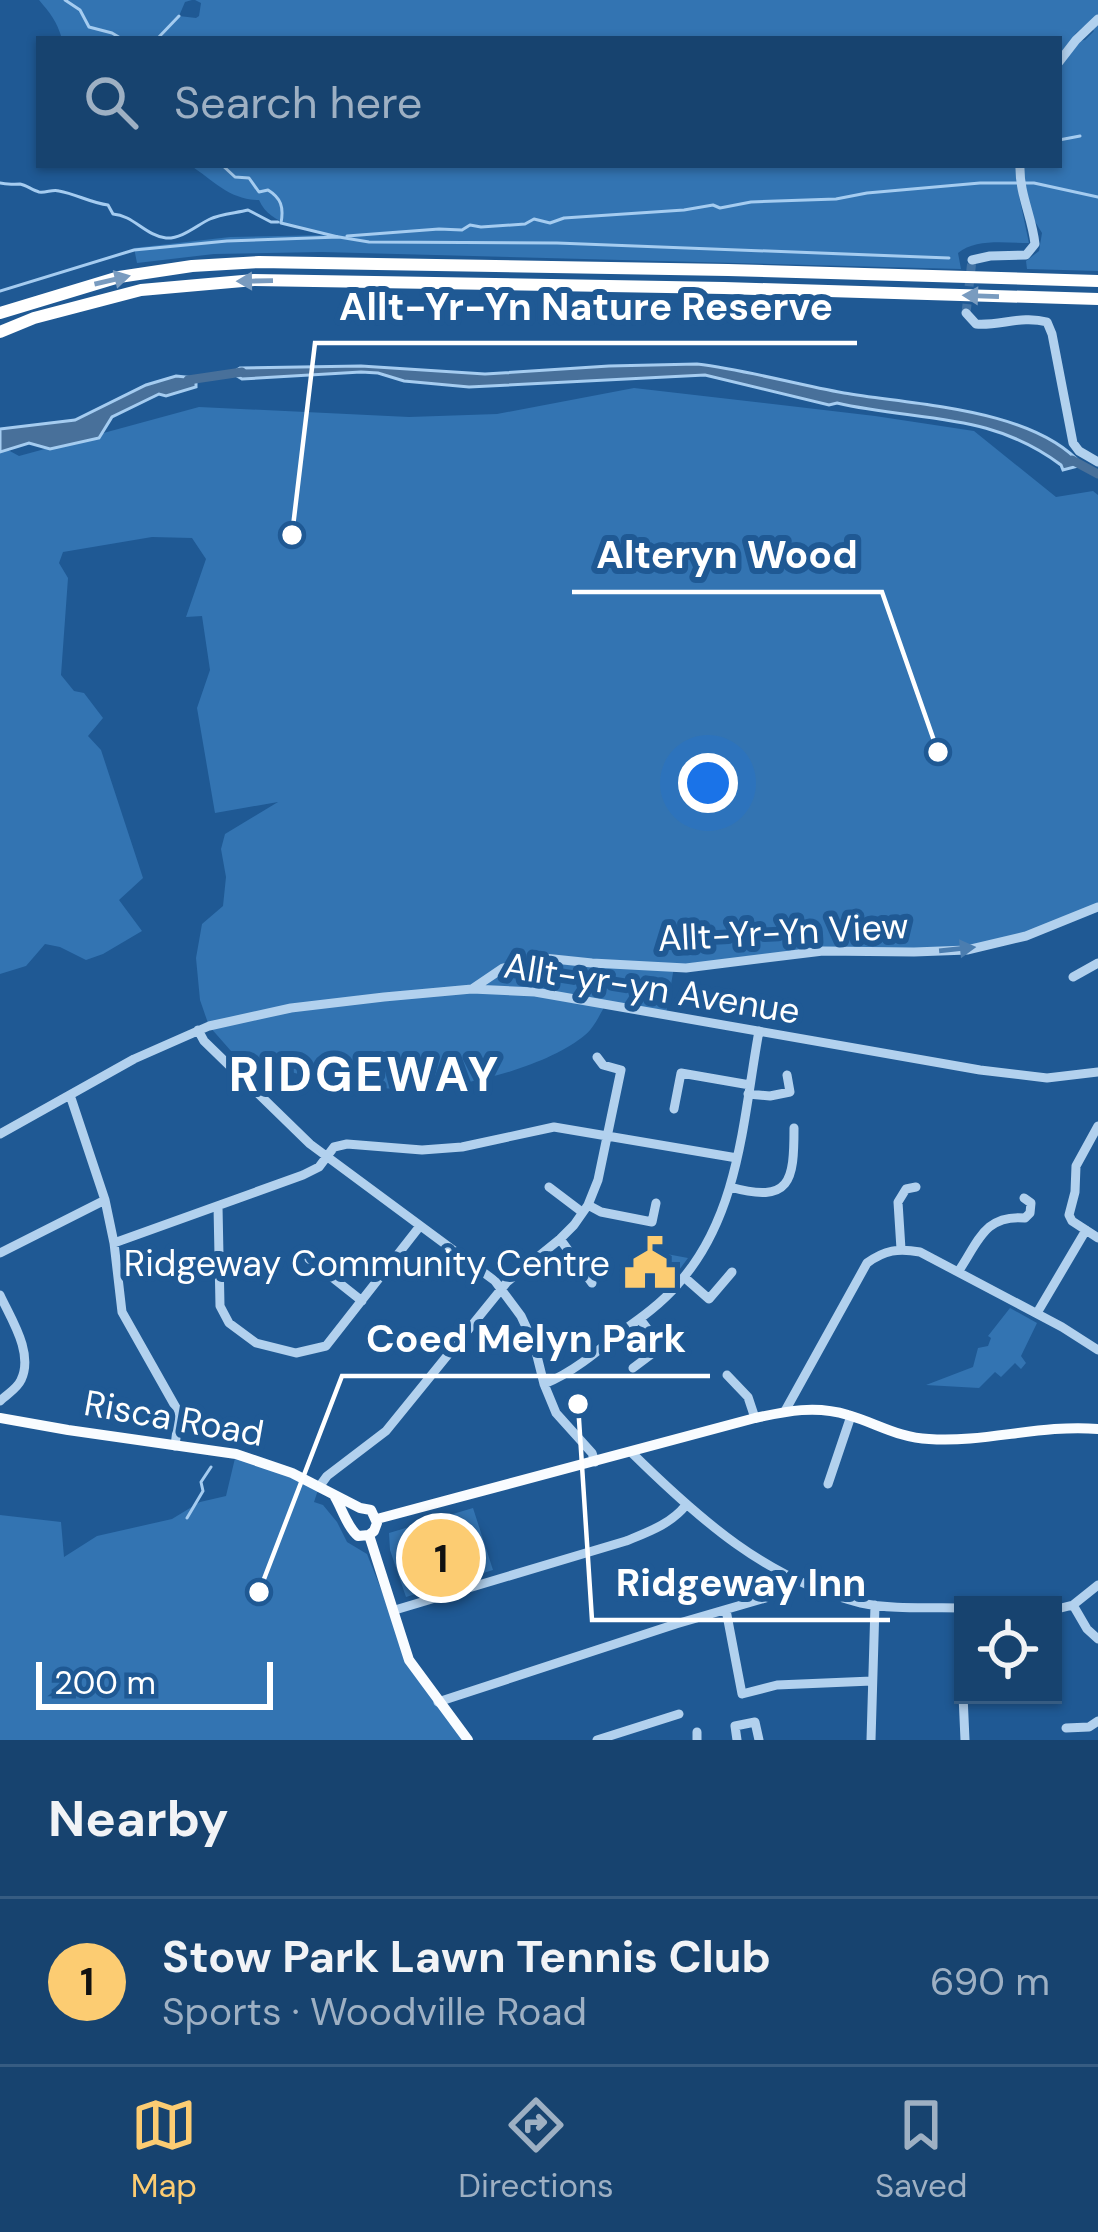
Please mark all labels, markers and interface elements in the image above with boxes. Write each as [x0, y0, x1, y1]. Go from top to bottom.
search box [36, 36, 1062, 168]
icon: search [78, 69, 144, 135]
text: Search here [174, 73, 422, 132]
callout: Allt-Yr-Yn Nature Reserve [315, 268, 857, 343]
one-way arrow [93, 269, 131, 288]
one-way arrow [235, 271, 273, 290]
text: Allt-Yr-Yn Nature Reserve [339, 281, 833, 332]
one-way arrow [961, 286, 999, 305]
callout: Alteryn Wood [572, 517, 882, 592]
text: Alteryn Wood [596, 529, 858, 580]
your location [678, 753, 738, 813]
street label: Allt-Yr-Yn View [656, 902, 910, 962]
one-way arrow [939, 939, 977, 958]
street label: Allt-yr-yn Avenue [501, 941, 803, 1035]
district label: RIDGEWAY [229, 1043, 501, 1106]
public building icon: Ridgeway Community Centre [621, 1234, 679, 1292]
place label: Ridgeway Community Centre [124, 1240, 610, 1287]
callout: Coed Melyn Park [342, 1301, 710, 1376]
text: Coed Melyn Park [366, 1313, 686, 1364]
street label: Risca Road [80, 1379, 268, 1457]
pin: 1 [402, 1513, 480, 1603]
callout: Ridgeway Inn [592, 1545, 890, 1620]
text: Ridgeway Inn [616, 1557, 866, 1608]
map controls [954, 1596, 1062, 1704]
button: locate [954, 1596, 1062, 1704]
scale bar [36, 1656, 273, 1709]
text: 200 m [54, 1661, 156, 1704]
text: Nearby [48, 1785, 229, 1852]
text: Stow Park Lawn Tennis Club [162, 1927, 771, 1986]
text: 1 [80, 1956, 94, 2007]
text: 690 m [930, 1956, 1050, 2007]
text: Sports · Woodville Road [162, 1986, 587, 2037]
tab: Map [131, 2092, 197, 2207]
tab: Directions [458, 2092, 614, 2207]
tab: Saved [875, 2092, 967, 2207]

